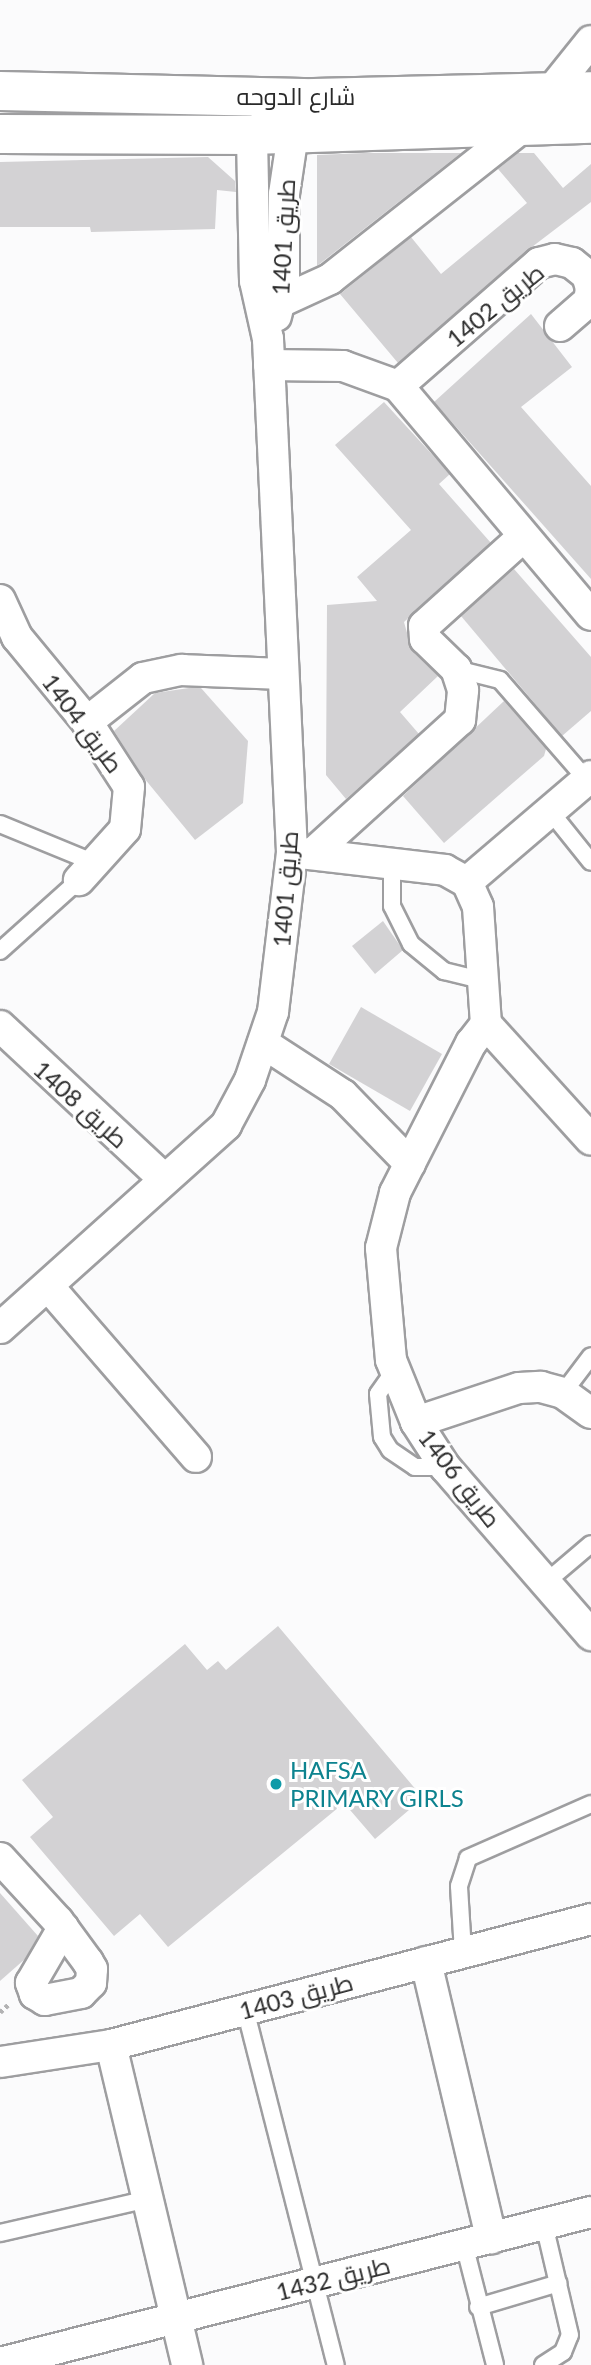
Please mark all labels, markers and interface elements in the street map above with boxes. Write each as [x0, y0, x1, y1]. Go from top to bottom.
street label: شارع الدوحه [237, 82, 355, 110]
street label: طريق 1401 [266, 178, 300, 296]
street label: طريق 1402 [441, 257, 549, 353]
street label: طريق 1404 [36, 668, 130, 778]
street label: طريق 1401 [267, 830, 303, 948]
street label: طريق 1408 [28, 1054, 134, 1154]
street label: طريق 1406 [413, 1423, 507, 1533]
place label: HAFSA PRIMARY GIRLS [290, 1756, 465, 1812]
marker: HAFSA PRIMARY GIRLS [268, 1776, 284, 1792]
street label: طريق 1403 [236, 1967, 356, 2025]
street label: طريق 1432 [273, 2250, 393, 2306]

